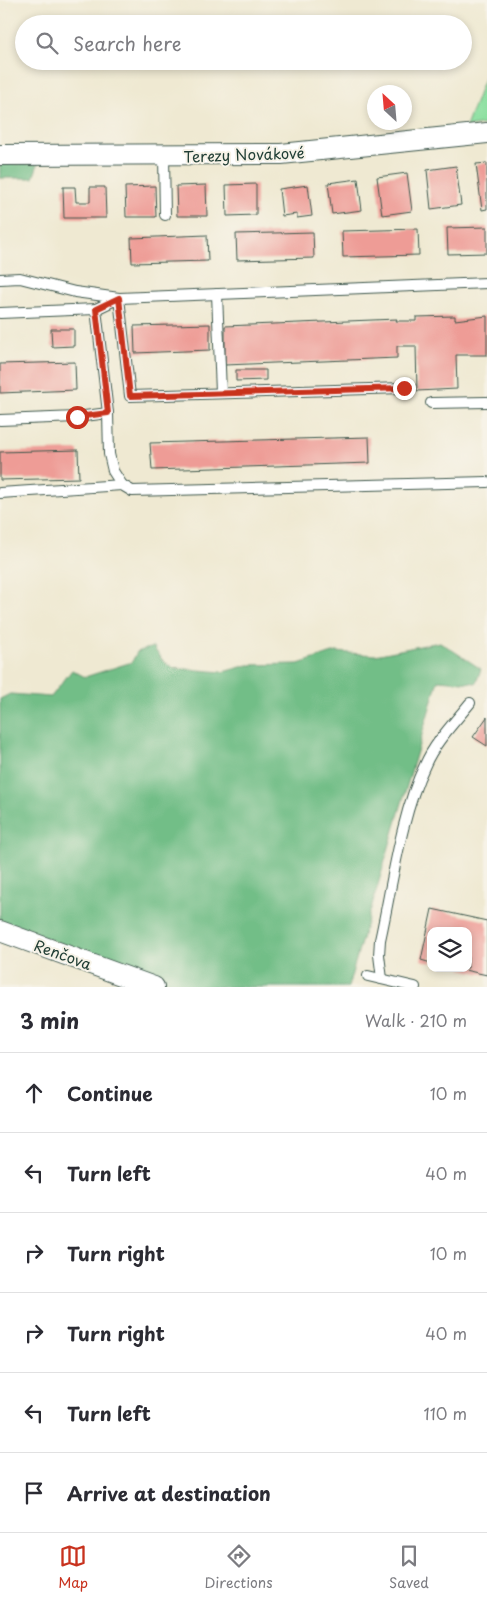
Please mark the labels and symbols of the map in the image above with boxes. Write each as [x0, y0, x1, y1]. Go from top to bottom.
north arrow [367, 85, 412, 130]
street label: Terezy Novákové [183, 140, 305, 168]
route end [393, 377, 416, 400]
route start [66, 406, 89, 429]
street label: Renčova [31, 933, 96, 975]

